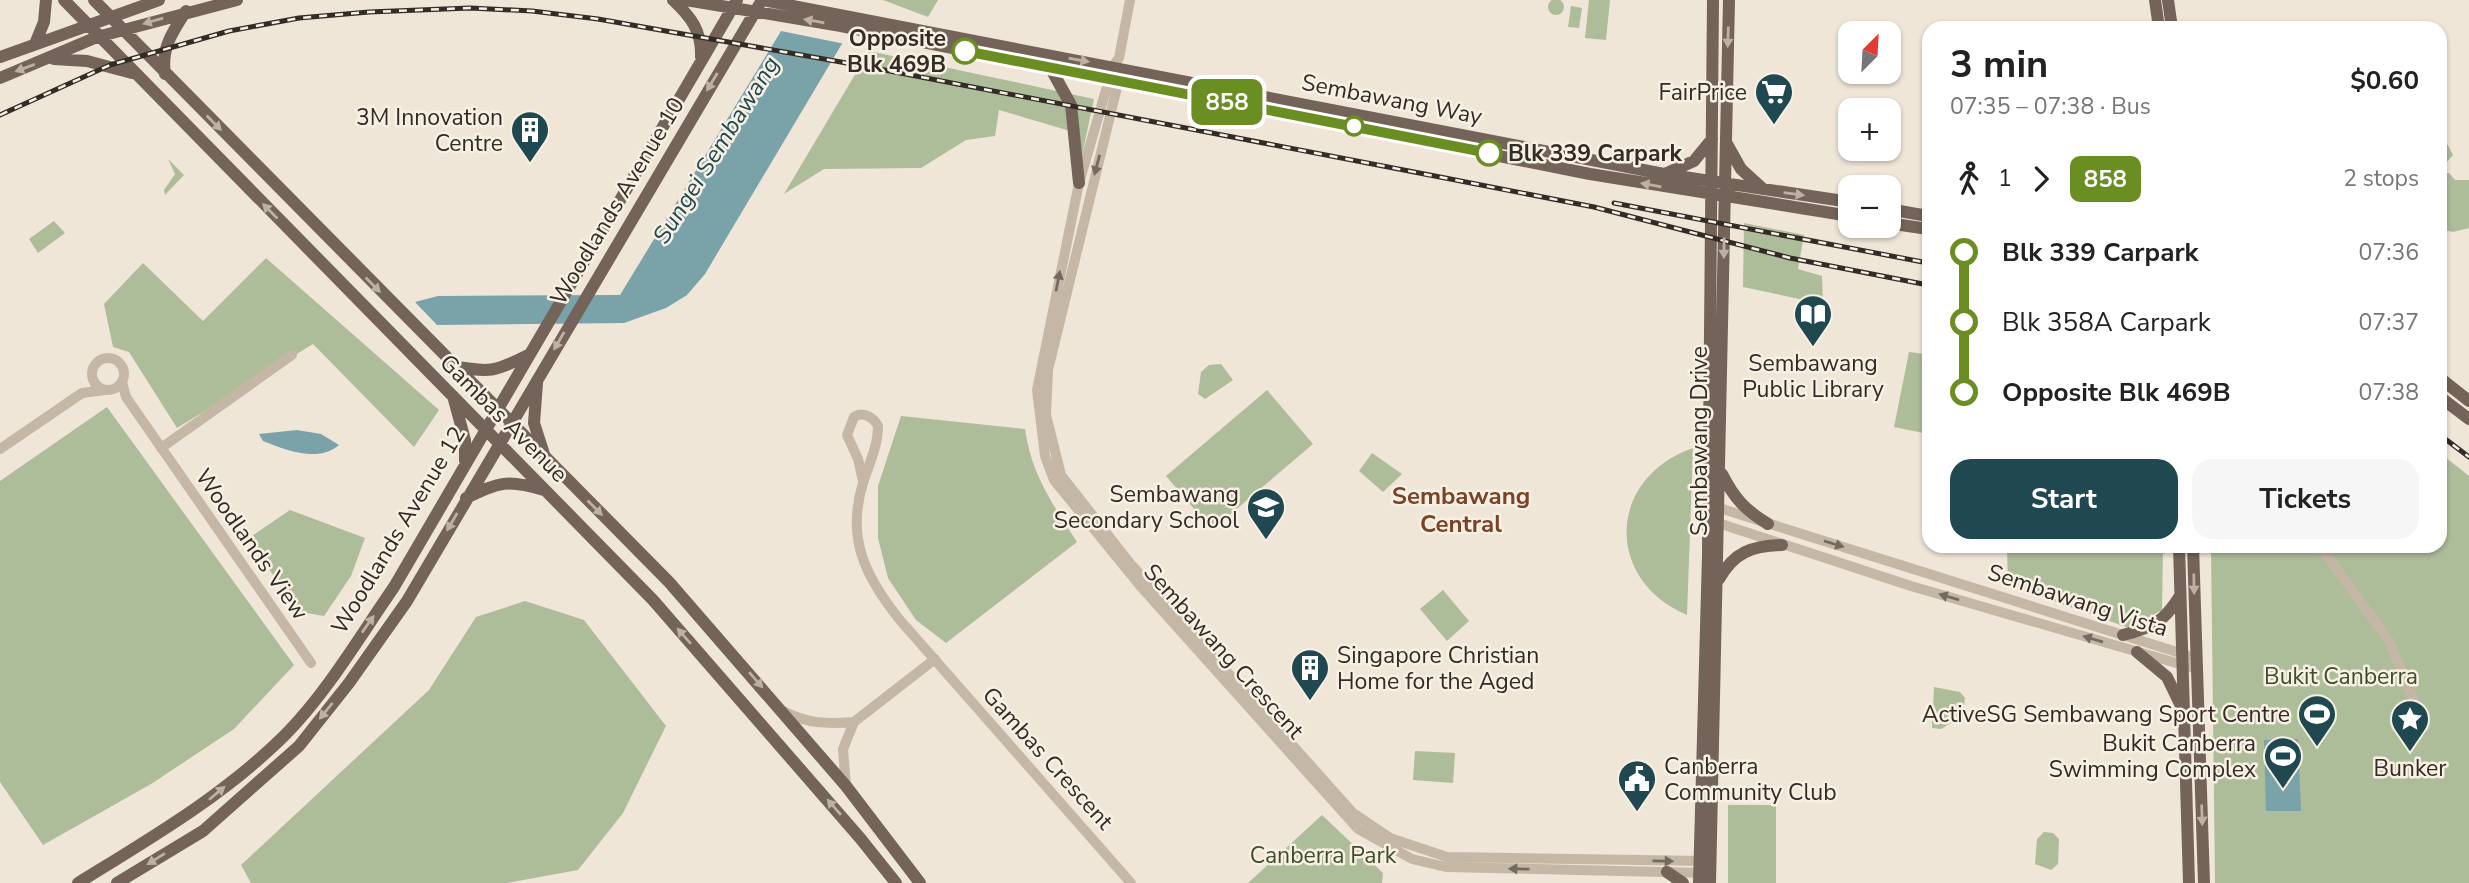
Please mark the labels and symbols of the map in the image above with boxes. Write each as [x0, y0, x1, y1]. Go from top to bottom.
one-way arrow [143, 16, 164, 26]
one-way arrow [803, 16, 825, 27]
north arrow [1838, 21, 1900, 84]
place label: Opposite Blk 469B [847, 23, 946, 80]
one-way arrow [1722, 27, 1733, 49]
marker: Opposite Blk 469B [952, 38, 978, 64]
water label: Sungei Sembawang [645, 50, 787, 250]
one-way arrow [1068, 55, 1090, 66]
one-way arrow [14, 63, 35, 74]
street label: Sembawang Way [1299, 67, 1485, 132]
supermarket icon: FairPrice [1753, 71, 1795, 126]
one-way arrow [706, 73, 718, 92]
place label: FairPrice [1659, 77, 1747, 108]
line badge: 858 [1187, 79, 1267, 125]
street label: Woodlands Avenue 10 [543, 92, 692, 311]
place label: 3M Innovation Centre [356, 102, 503, 159]
building icon: 3M Innovation Centre [509, 109, 551, 164]
one-way arrow [205, 114, 221, 131]
unlabelled marker [1344, 116, 1364, 136]
place label: Blk 339 Carpark [1508, 138, 1683, 169]
marker: Blk 339 Carpark [1476, 140, 1502, 166]
one-way arrow [1091, 154, 1102, 176]
one-way arrow [1640, 179, 1662, 190]
one-way arrow [1783, 189, 1805, 200]
one-way arrow [262, 204, 279, 220]
one-way arrow [1718, 237, 1730, 259]
one-way arrow [1052, 270, 1063, 292]
one-way arrow [365, 276, 381, 293]
library icon: Sembawang Public Library [1792, 293, 1834, 348]
one-way arrow [553, 331, 565, 351]
street label: Sembawang Drive [1684, 346, 1715, 536]
street label: Gambas Avenue [433, 347, 575, 489]
place label: Sembawang Public Library [1742, 348, 1884, 405]
street label: Woodlands Avenue 12 [324, 421, 473, 640]
street label: Woodlands View [188, 462, 315, 626]
place label: Sembawang Secondary School [1054, 479, 1239, 536]
district label: Sembawang Central [1392, 480, 1530, 540]
school or university icon: Sembawang Secondary School [1245, 486, 1287, 541]
one-way arrow [586, 499, 602, 516]
one-way arrow [446, 512, 458, 531]
one-way arrow [1823, 539, 1844, 549]
street label: Sembawang Crescent [1137, 557, 1311, 746]
street label: Sembawang Vista [1984, 557, 2172, 644]
one-way arrow [2188, 573, 2200, 595]
one-way arrow [1938, 591, 1959, 601]
one-way arrow [361, 615, 374, 634]
one-way arrow [676, 627, 692, 645]
one-way arrow [2083, 634, 2104, 644]
place label: Singapore Christian Home for the Aged [1337, 640, 1539, 697]
building icon: Singapore Christian Home for the Aged [1289, 647, 1331, 702]
park label: Bukit Canberra [2264, 661, 2418, 692]
one-way arrow [748, 671, 764, 689]
street label: Gambas Crescent [975, 680, 1121, 837]
sports icon: ActiveSG Sembawang Sport Centre [2296, 693, 2338, 748]
place icon: Bunker [2389, 698, 2431, 753]
place label: ActiveSG Sembawang Sport Centre [1922, 699, 2290, 730]
one-way arrow [319, 702, 334, 720]
place label: Bukit Canberra Swimming Complex [2049, 728, 2256, 785]
sports icon: Bukit Canberra Swimming Complex [2262, 735, 2304, 790]
place label: Canberra Community Club [1664, 751, 1837, 808]
place label: Bunker [2373, 753, 2447, 784]
public building icon: Canberra Community Club [1616, 758, 1658, 813]
one-way arrow [208, 785, 226, 801]
one-way arrow [826, 799, 842, 816]
one-way arrow [2196, 804, 2207, 826]
park label: Canberra Park [1250, 840, 1397, 871]
one-way arrow [146, 853, 165, 866]
one-way arrow [1652, 855, 1674, 867]
one-way arrow [1508, 863, 1530, 875]

